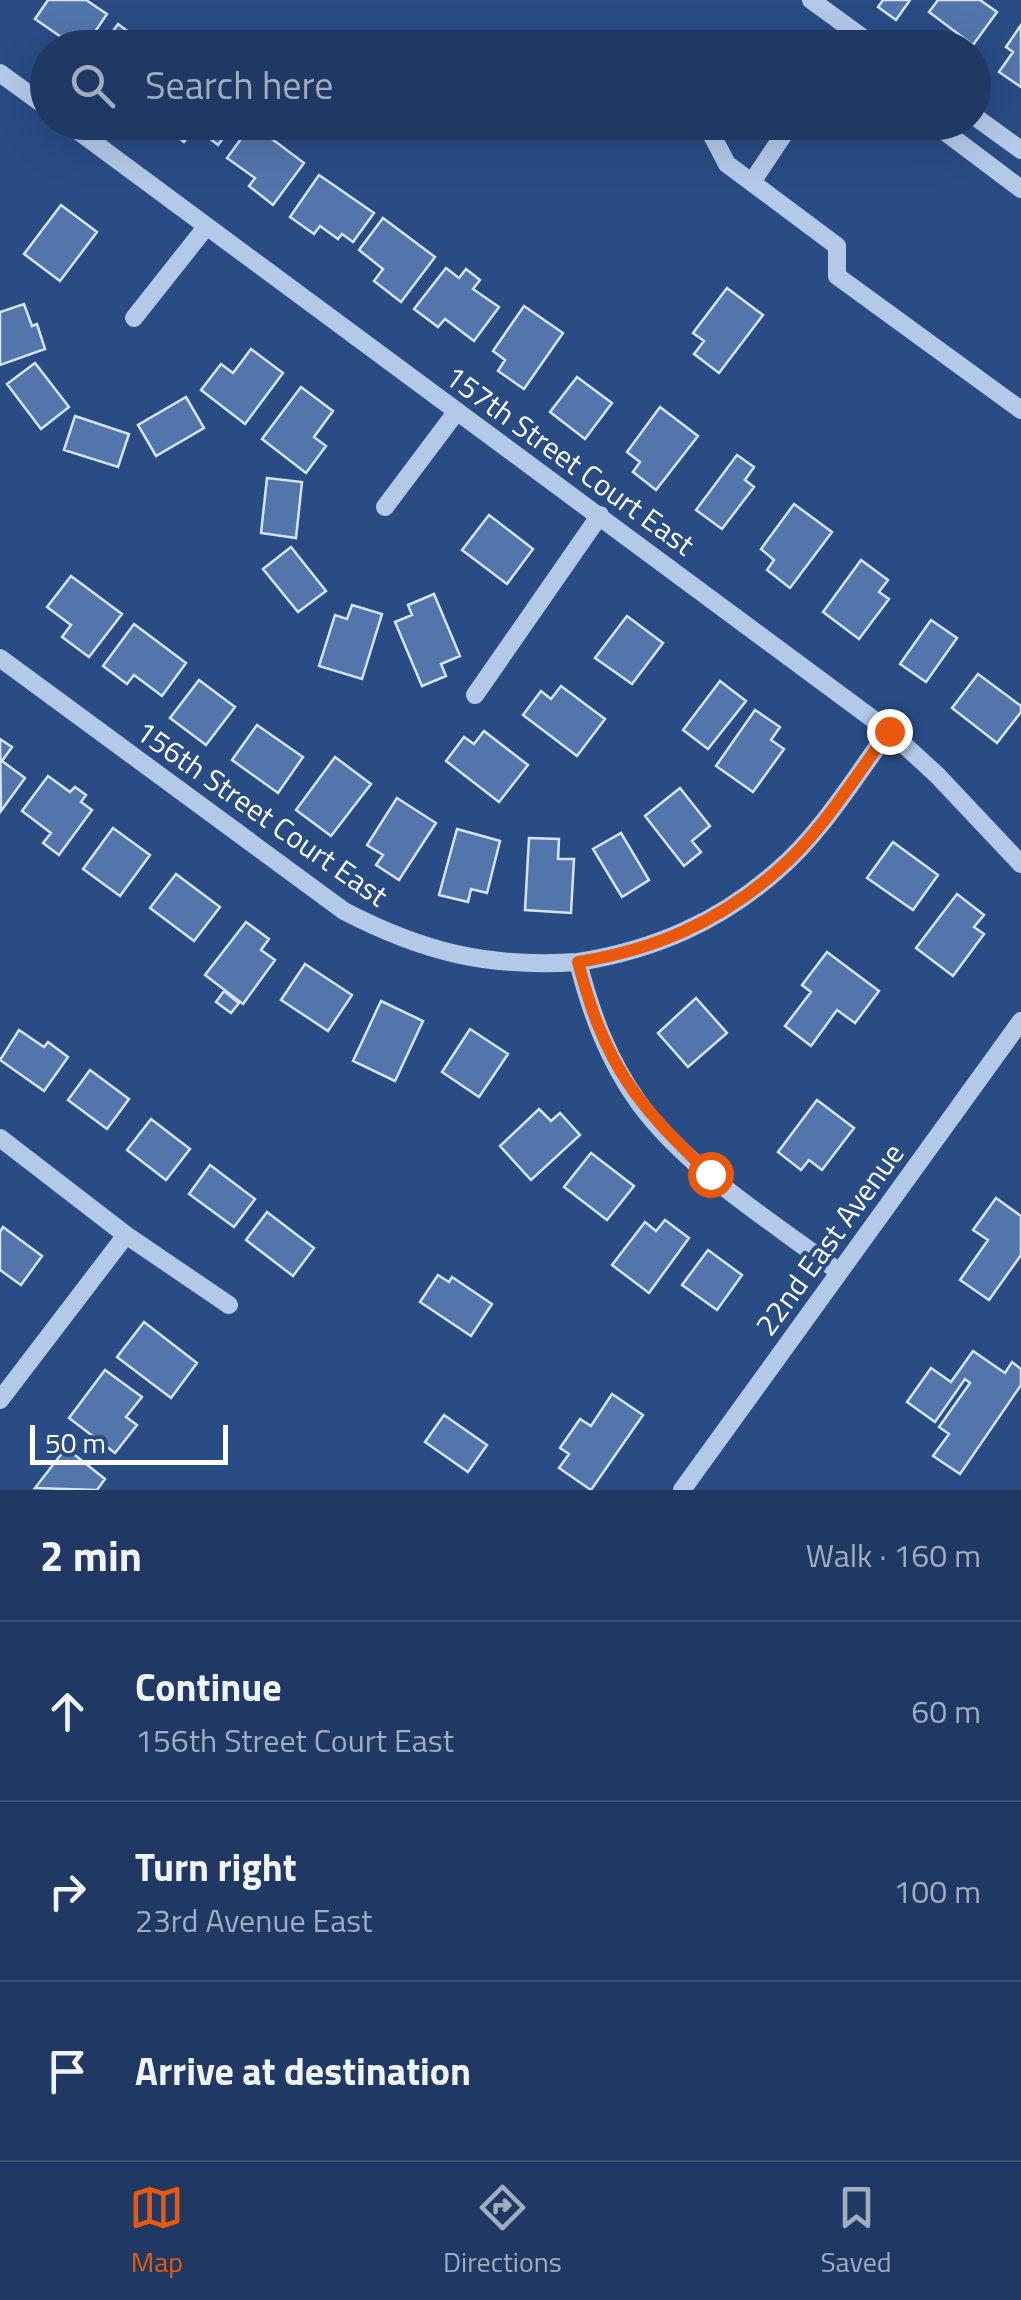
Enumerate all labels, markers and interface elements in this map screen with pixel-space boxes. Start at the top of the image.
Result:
search box [30,30,991,140]
text: Search here [145,56,333,114]
icon: search [65,58,120,113]
street label: 157th Street Court East [436,354,705,567]
street label: 156th Street Court East [126,708,398,918]
route end [867,709,913,755]
street label: 22nd East Avenue [743,1133,915,1345]
route start [688,1152,734,1198]
scale bar [30,1420,228,1464]
text: 50 m [45,1421,106,1464]
text: 2 min [40,1523,142,1587]
text: Walk · 160 m [806,1531,981,1579]
text: Continue [135,1658,282,1716]
icon: ahead [40,1684,95,1739]
text: 60 m [911,1687,981,1735]
text: 156th Street Court East [135,1716,454,1764]
text: Turn right [135,1838,297,1896]
icon: right [40,1864,95,1919]
text: 100 m [893,1867,981,1915]
text: 23rd Avenue East [135,1896,372,1944]
text: Arrive at destination [135,2042,471,2100]
icon: arrive [40,2044,95,2099]
tab: Map [129,2180,184,2283]
tab: Directions [443,2180,562,2283]
tab: Saved [820,2180,892,2283]

